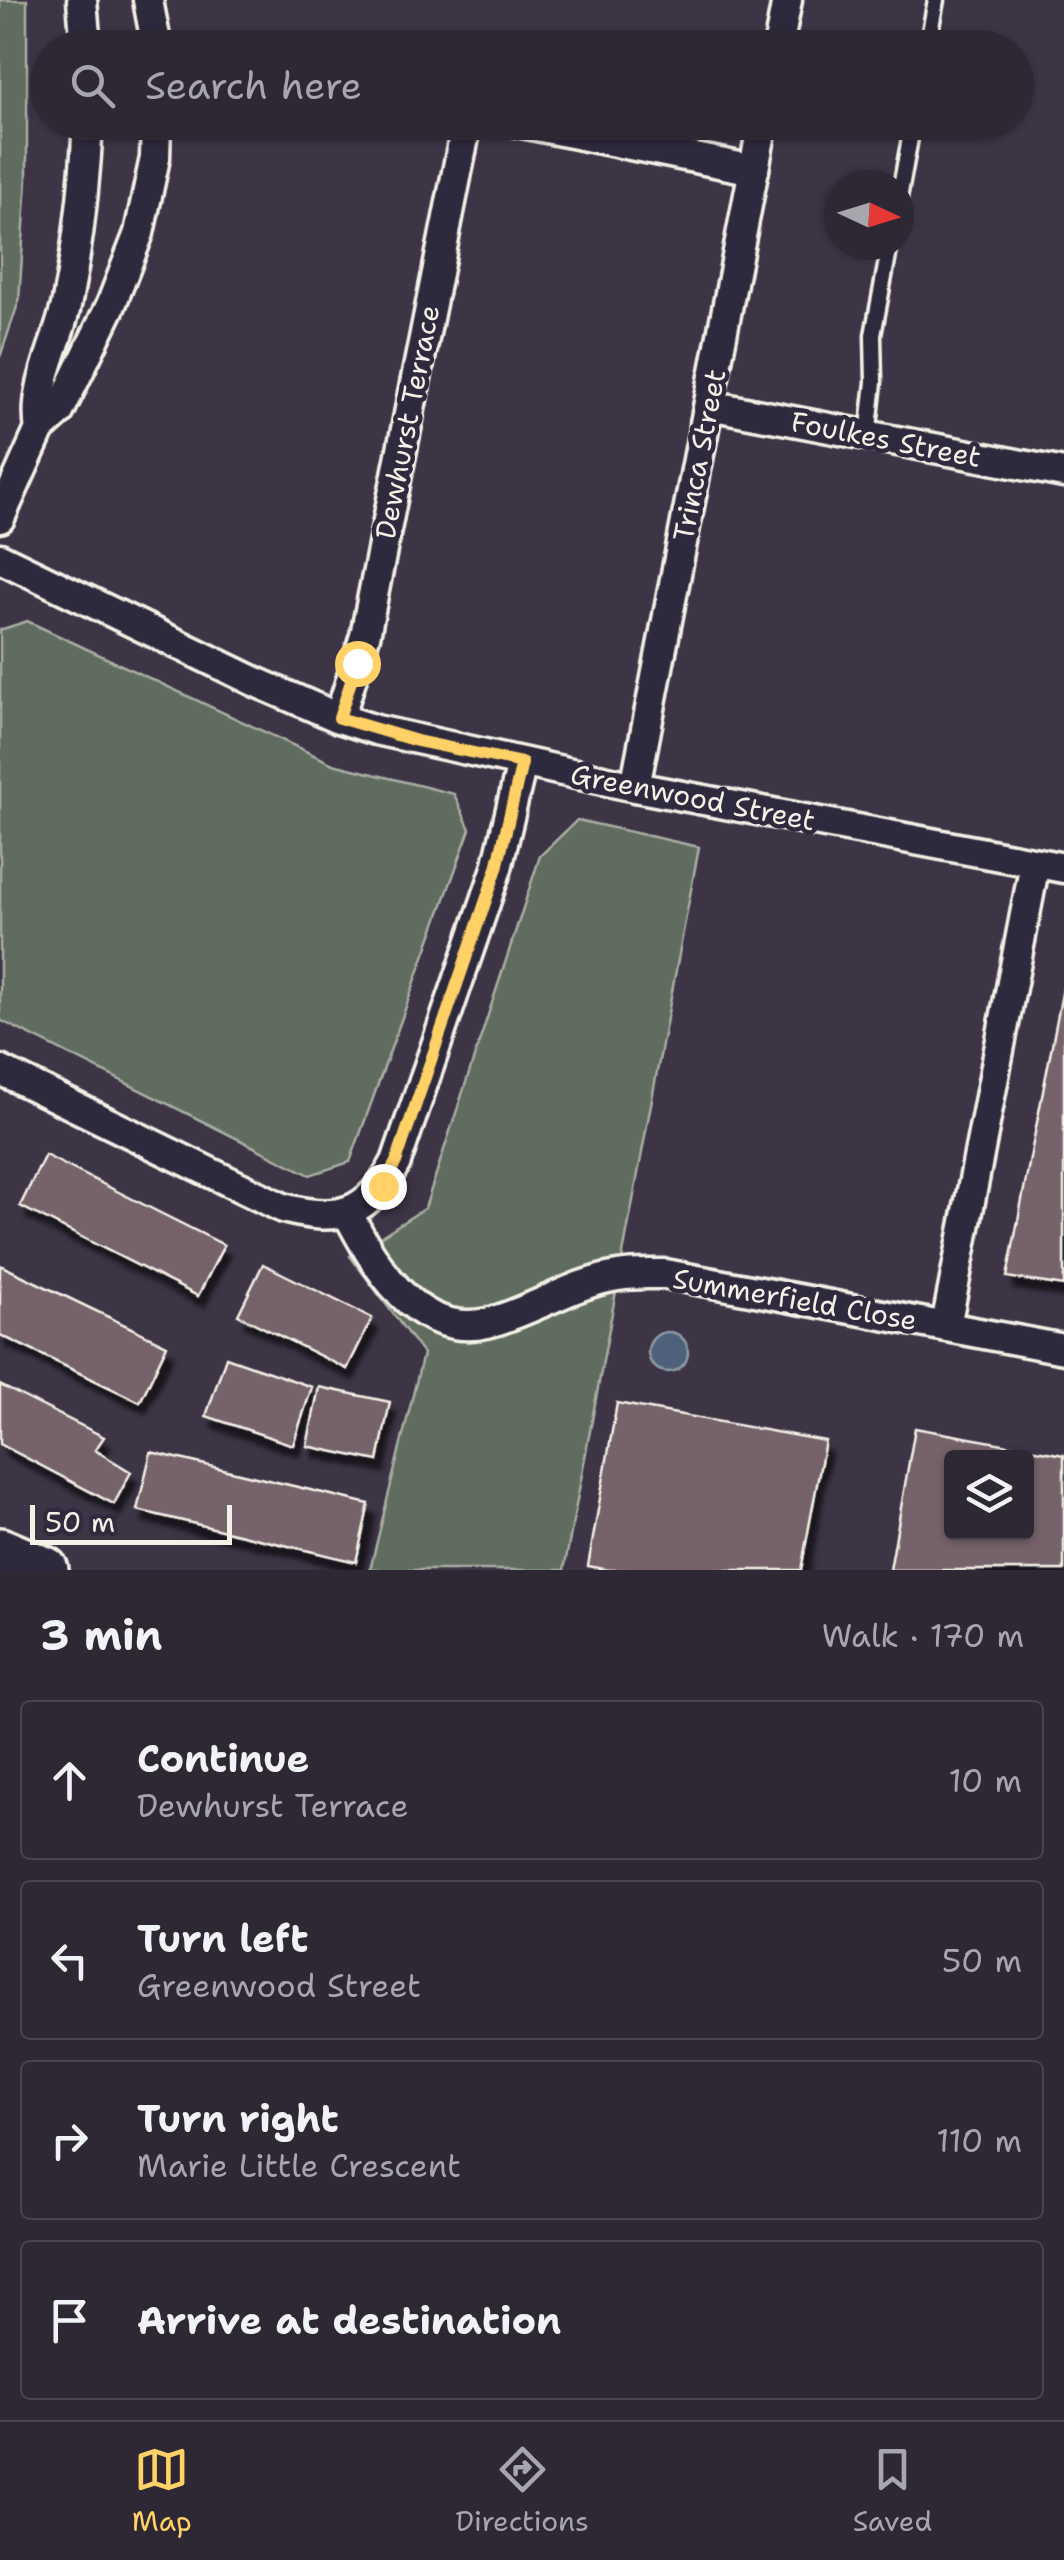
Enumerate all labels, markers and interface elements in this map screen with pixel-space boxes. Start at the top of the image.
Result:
search box [30,30,1034,140]
icon: search [65,58,120,113]
text: Search here [145,60,362,111]
north arrow [824,170,914,260]
street label: Dewhurst Terrace [366,302,448,542]
street label: Trinca Street [664,366,734,544]
street label: Foulkes Street [788,402,984,476]
route start [335,641,381,687]
street label: Greenwood Street [567,755,819,839]
route end [361,1164,407,1210]
street label: Summerfield Close [670,1259,920,1339]
map controls [944,1450,1034,1540]
button: layers [944,1450,1034,1540]
scale bar [30,1500,232,1544]
text: 50 m [45,1503,115,1541]
text: 3 min [40,1607,162,1663]
text: Walk · 170 m [822,1614,1024,1657]
text: Continue [137,1733,309,1784]
icon: ahead [42,1753,97,1808]
text: 10 m [949,1759,1022,1802]
text: Dewhurst Terrace [137,1784,409,1827]
text: Turn left [137,1913,309,1964]
icon: left [42,1933,97,1988]
text: 50 m [942,1939,1022,1982]
text: Greenwood Street [137,1964,421,2007]
text: Turn right [137,2093,339,2144]
icon: right [42,2113,97,2168]
text: 110 m [936,2119,1022,2162]
text: Marie Little Crescent [137,2144,461,2187]
icon: arrive [42,2293,97,2348]
text: Arrive at destination [137,2295,561,2346]
tab: Map [132,2442,192,2540]
tab: Directions [455,2442,589,2540]
tab: Saved [853,2442,932,2540]

